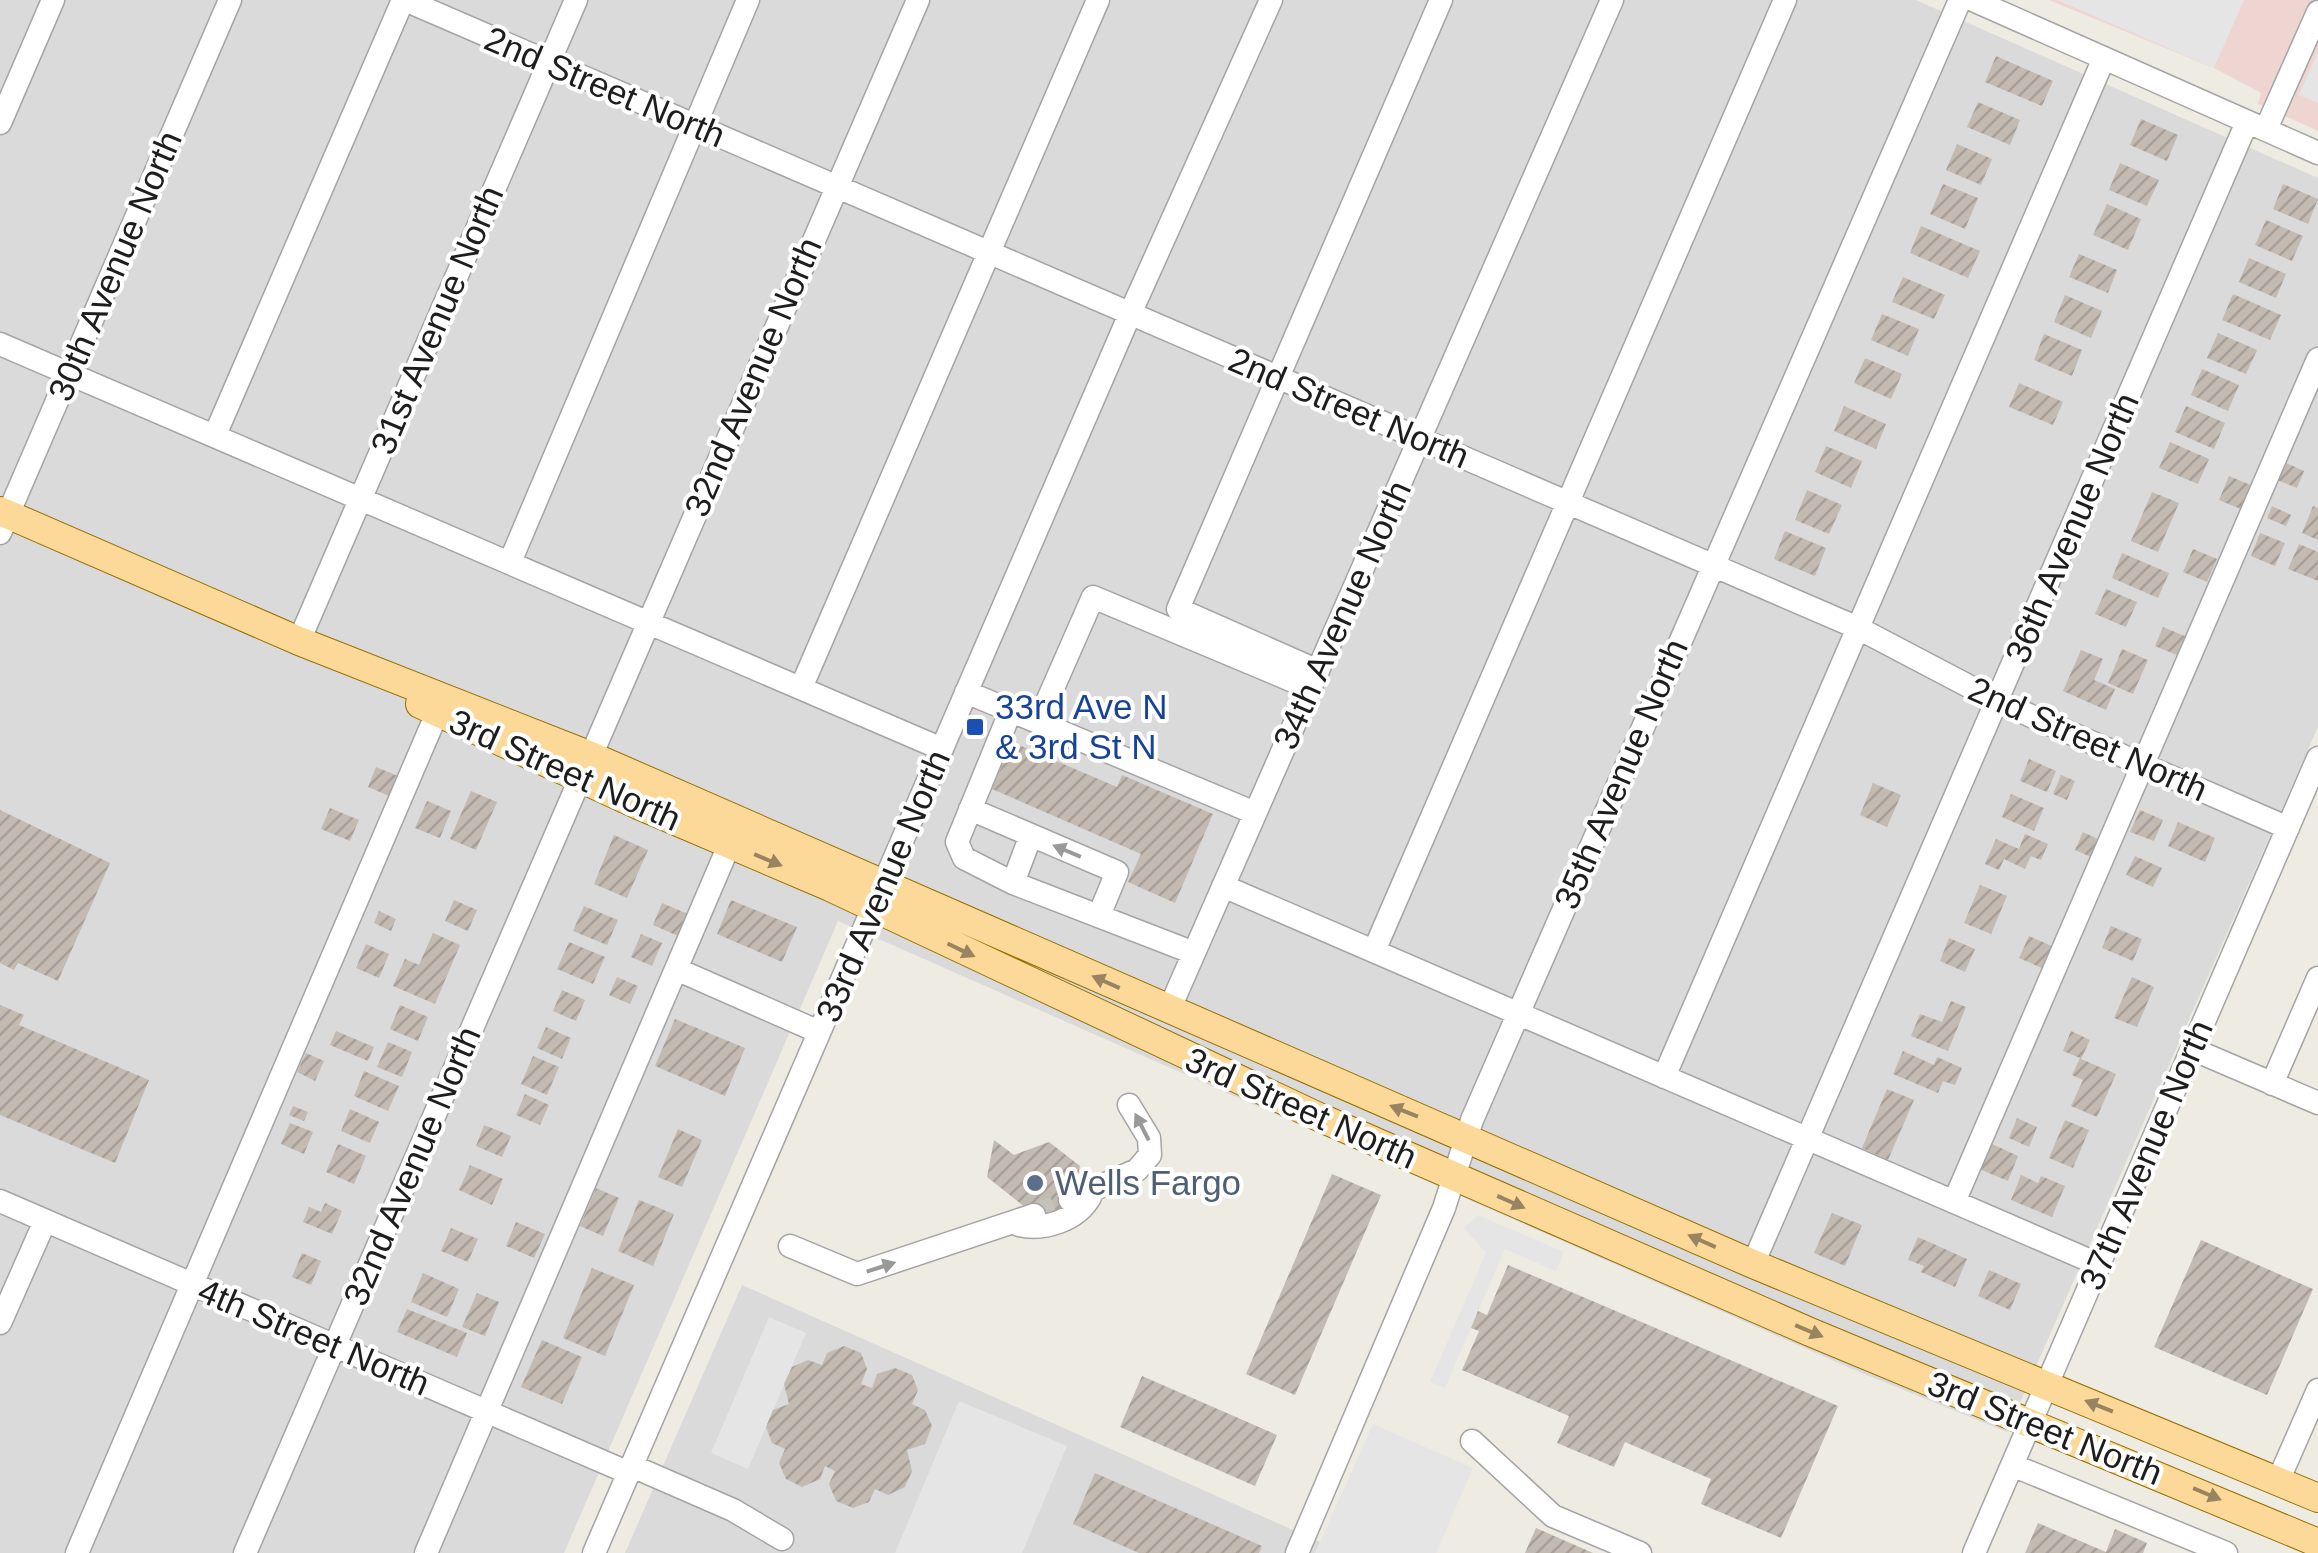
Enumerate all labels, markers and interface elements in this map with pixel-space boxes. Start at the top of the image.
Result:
street label: 2nd Street North [479,18,731,155]
street label: 30th Avenue North [40,125,189,407]
street label: 31st Avenue North [362,180,511,460]
street label: 32nd Avenue North [676,232,829,522]
street label: 2nd Street North [1223,339,1475,476]
street label: 36th Avenue North [1997,387,2146,669]
street label: 34th Avenue North [1265,475,1418,755]
street label: 35th Avenue North [1546,633,1695,915]
street label: 2nd Street North [1963,669,2213,809]
place label: 33rd Ave N & 3rd St N [995,687,1168,766]
street label: 3rd Street North [444,701,687,838]
marker: 33rd Ave N & 3rd St N [964,716,986,738]
street label: 33rd Avenue North [808,744,957,1027]
one-way arrow [1052,843,1082,859]
one-way arrow [753,852,783,868]
one-way arrow [947,941,976,958]
one-way arrow [1091,974,1121,990]
street label: 37th Avenue North [2071,1014,2220,1296]
street label: 32nd Avenue North [335,1021,488,1311]
street label: 3rd Street North [1180,1039,1423,1176]
one-way arrow [1389,1102,1419,1118]
one-way arrow [1134,1113,1151,1142]
place label: Wells Fargo [1055,1163,1241,1202]
marker: Wells Fargo [1024,1172,1046,1194]
one-way arrow [1496,1194,1526,1210]
one-way arrow [1687,1233,1717,1249]
one-way arrow [866,1259,896,1274]
street label: 4th Street North [193,1270,436,1403]
one-way arrow [1794,1324,1824,1340]
street label: 3rd Street North [1922,1363,2168,1492]
one-way arrow [2084,1398,2114,1414]
one-way arrow [2192,1487,2222,1503]

